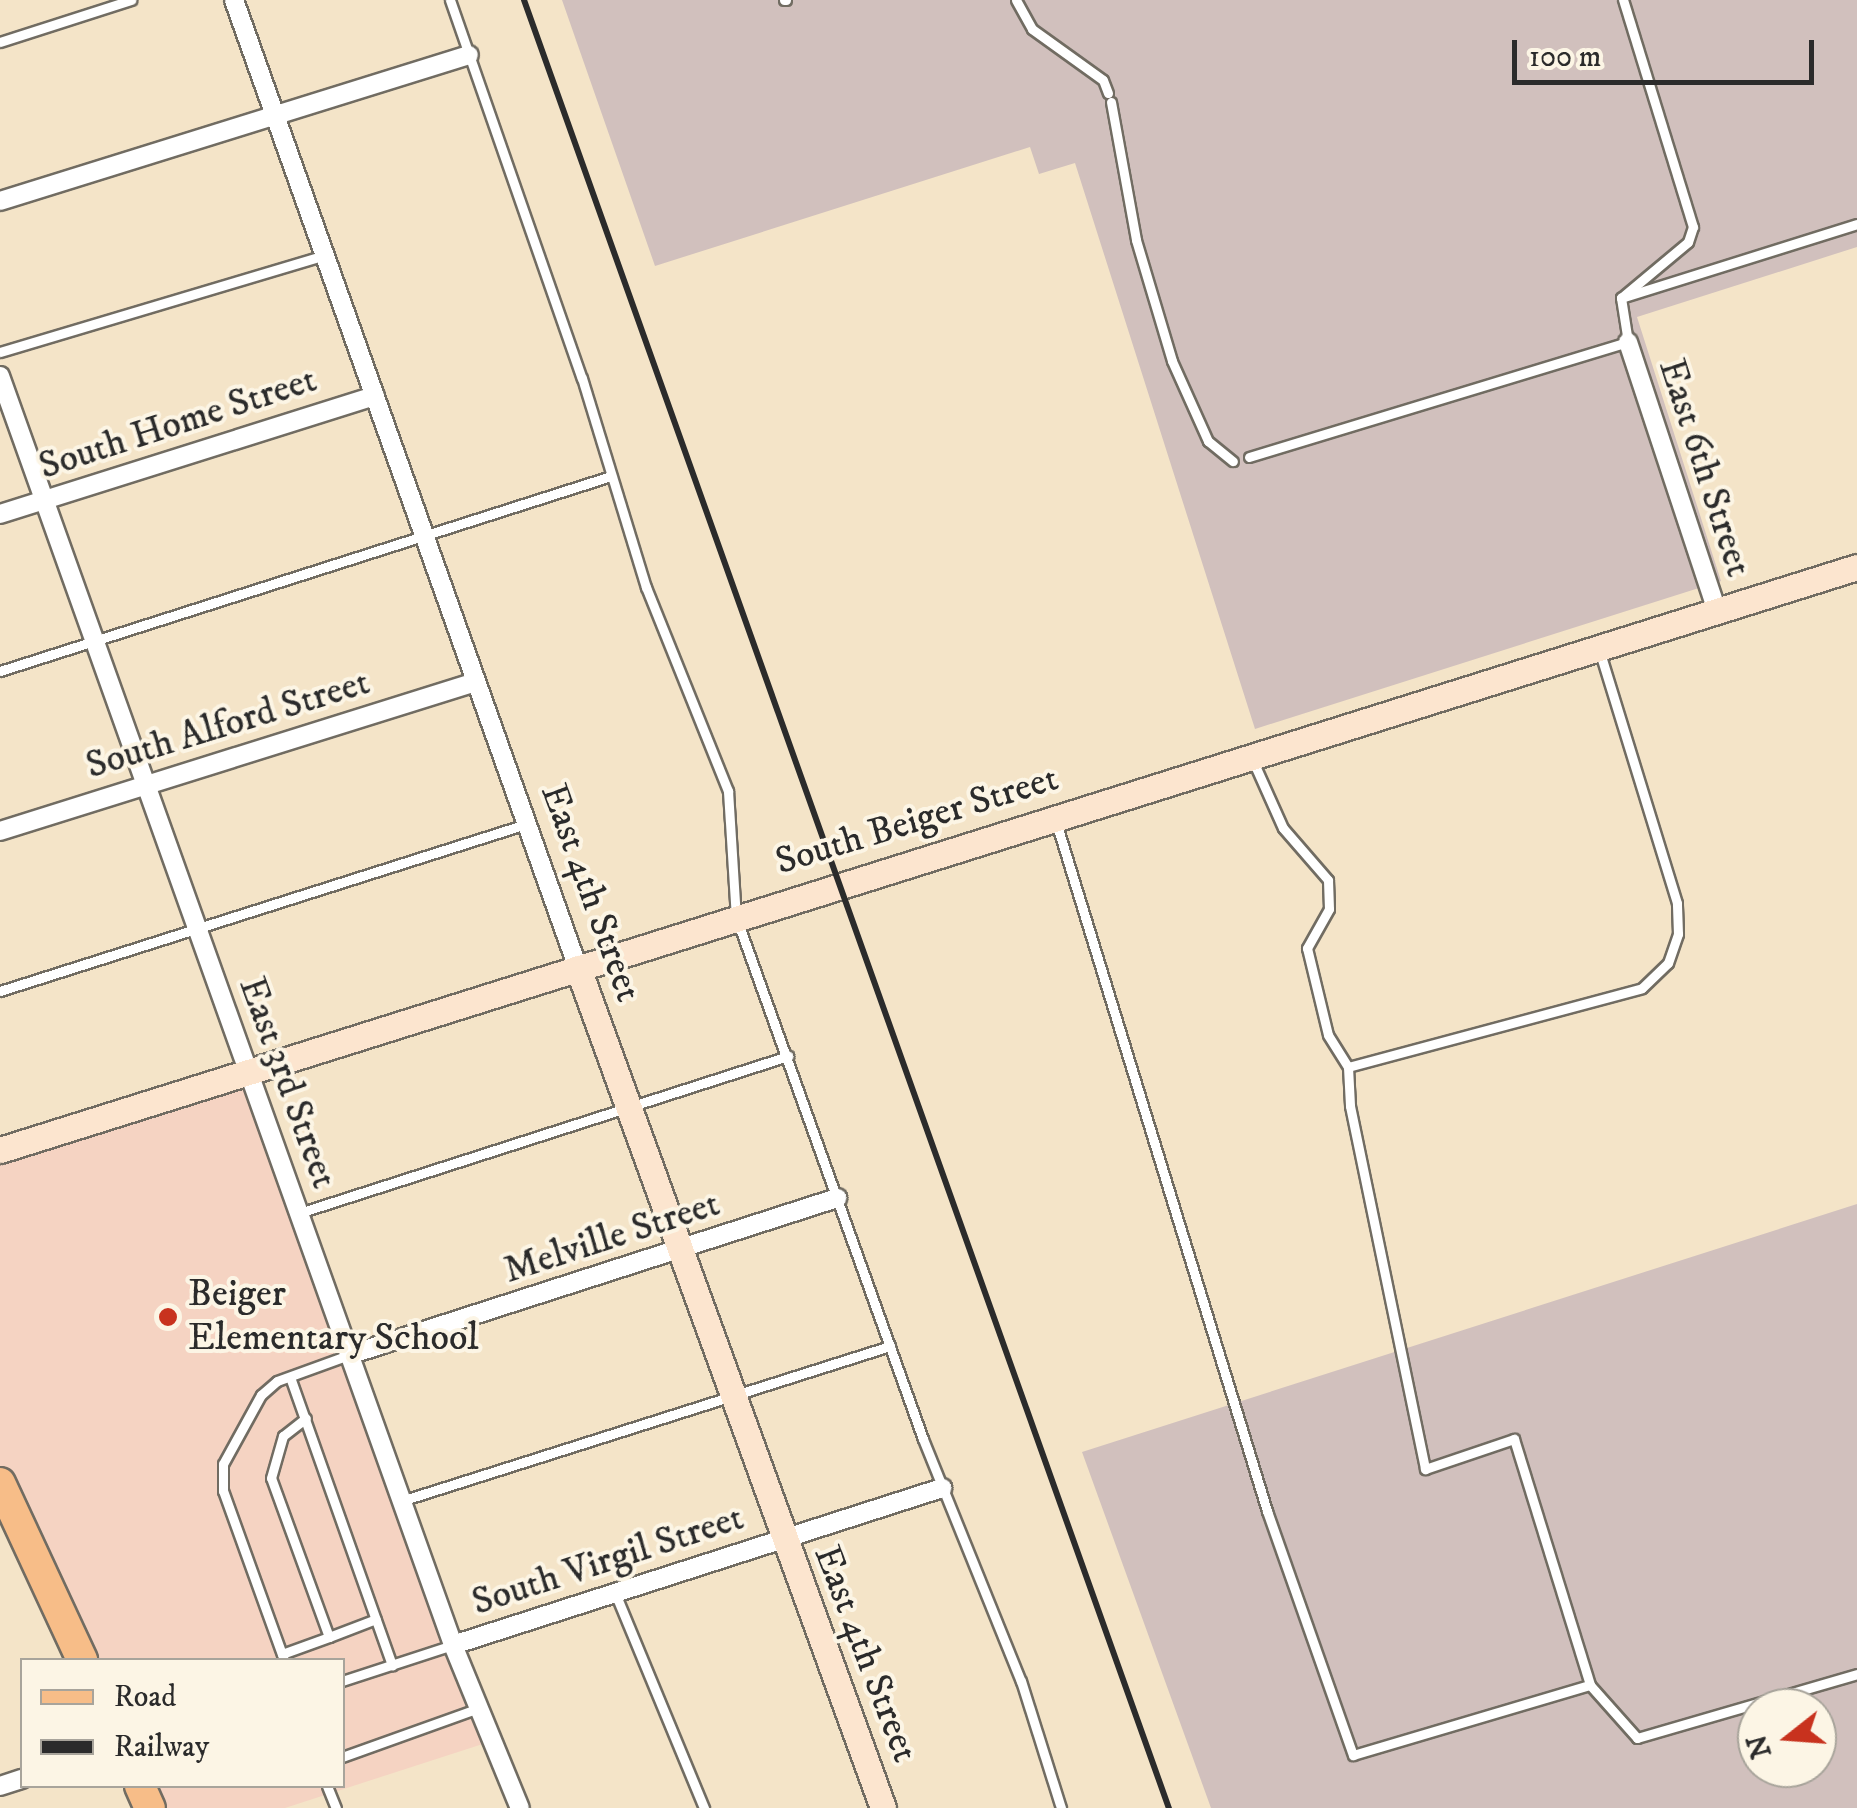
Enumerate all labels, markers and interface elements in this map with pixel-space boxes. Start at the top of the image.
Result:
scale bar [1517,20,1820,82]
text: 100 m [1529,39,1601,76]
street label: East 6th Street [1647,354,1761,582]
street label: South Home Street [34,358,322,490]
street label: South Alford Street [81,660,375,790]
street label: South Beiger Street [770,756,1064,886]
street label: East 4th Street [530,778,650,1008]
street label: East 3rd Street [228,971,346,1195]
street label: Melville Street [498,1182,726,1294]
place label: Beiger Elementary School [188,1272,479,1362]
marker: Beiger Elementary School [157,1306,179,1328]
street label: South Virgil Street [467,1496,749,1626]
street label: East 4th Street [803,1539,927,1769]
legend [20,1658,345,1788]
text: Road [114,1679,176,1716]
north arrow [1737,1688,1837,1788]
text: Railway [114,1729,209,1766]
text: N [1740,1730,1780,1762]

